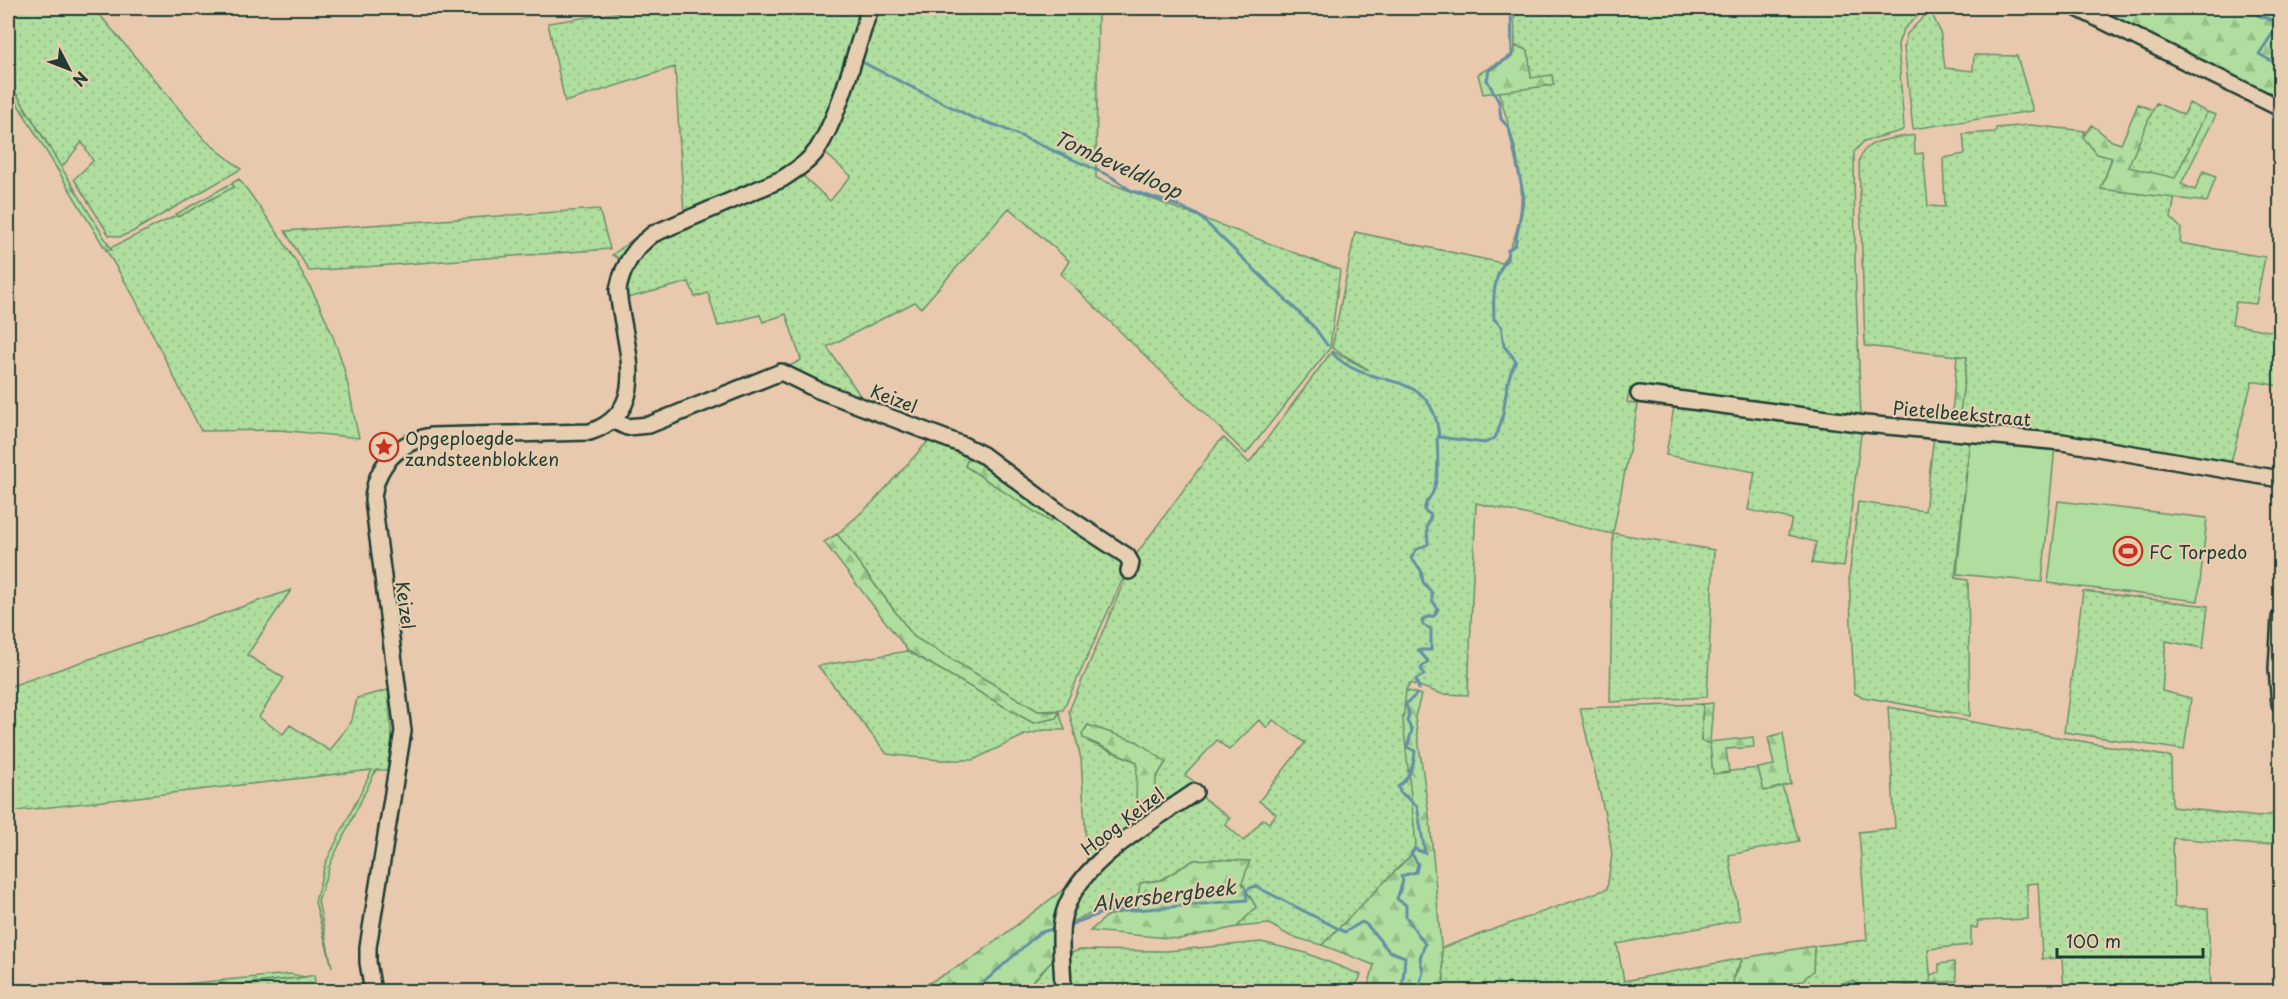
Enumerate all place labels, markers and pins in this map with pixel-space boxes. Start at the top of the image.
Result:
place label: Opgeploegde zandsteenblokken [405,424,559,472]
place icon: Opgeploegde zandsteenblokken [368,431,400,463]
sports icon: FC Torpedo [2112,535,2144,567]
place label: FC Torpedo [2149,538,2247,565]

